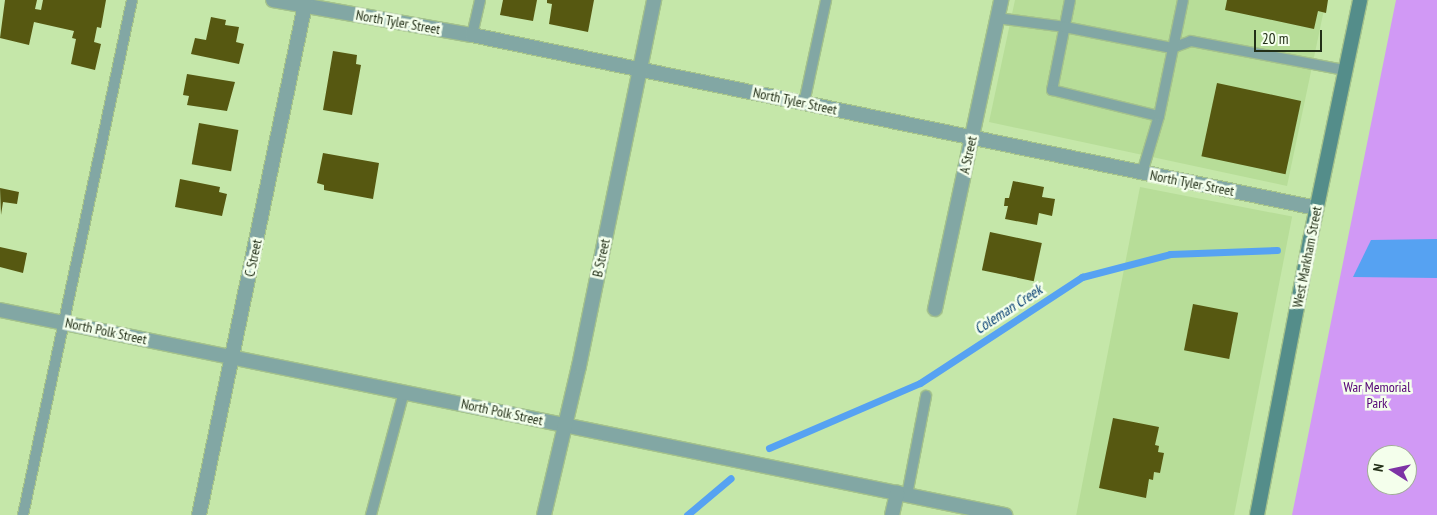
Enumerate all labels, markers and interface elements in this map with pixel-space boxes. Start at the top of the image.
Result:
street label: North Tyler Street [354,6,442,38]
scale bar [1257,20,1324,52]
text: 20 m [1262,29,1288,48]
street label: North Tyler Street [751,84,839,118]
street label: A Street [956,134,980,176]
street label: North Tyler Street [1148,167,1236,199]
street label: West Markham Street [1289,205,1325,309]
street label: C Street [241,237,265,279]
street label: B Street [589,237,613,279]
water label: Coleman Creek [971,280,1045,338]
street label: North Polk Street [64,314,148,348]
park label: War Memorial Park [1344,379,1410,412]
street label: North Polk Street [460,395,544,429]
north arrow [1367,445,1417,495]
text: N [1369,462,1388,473]

